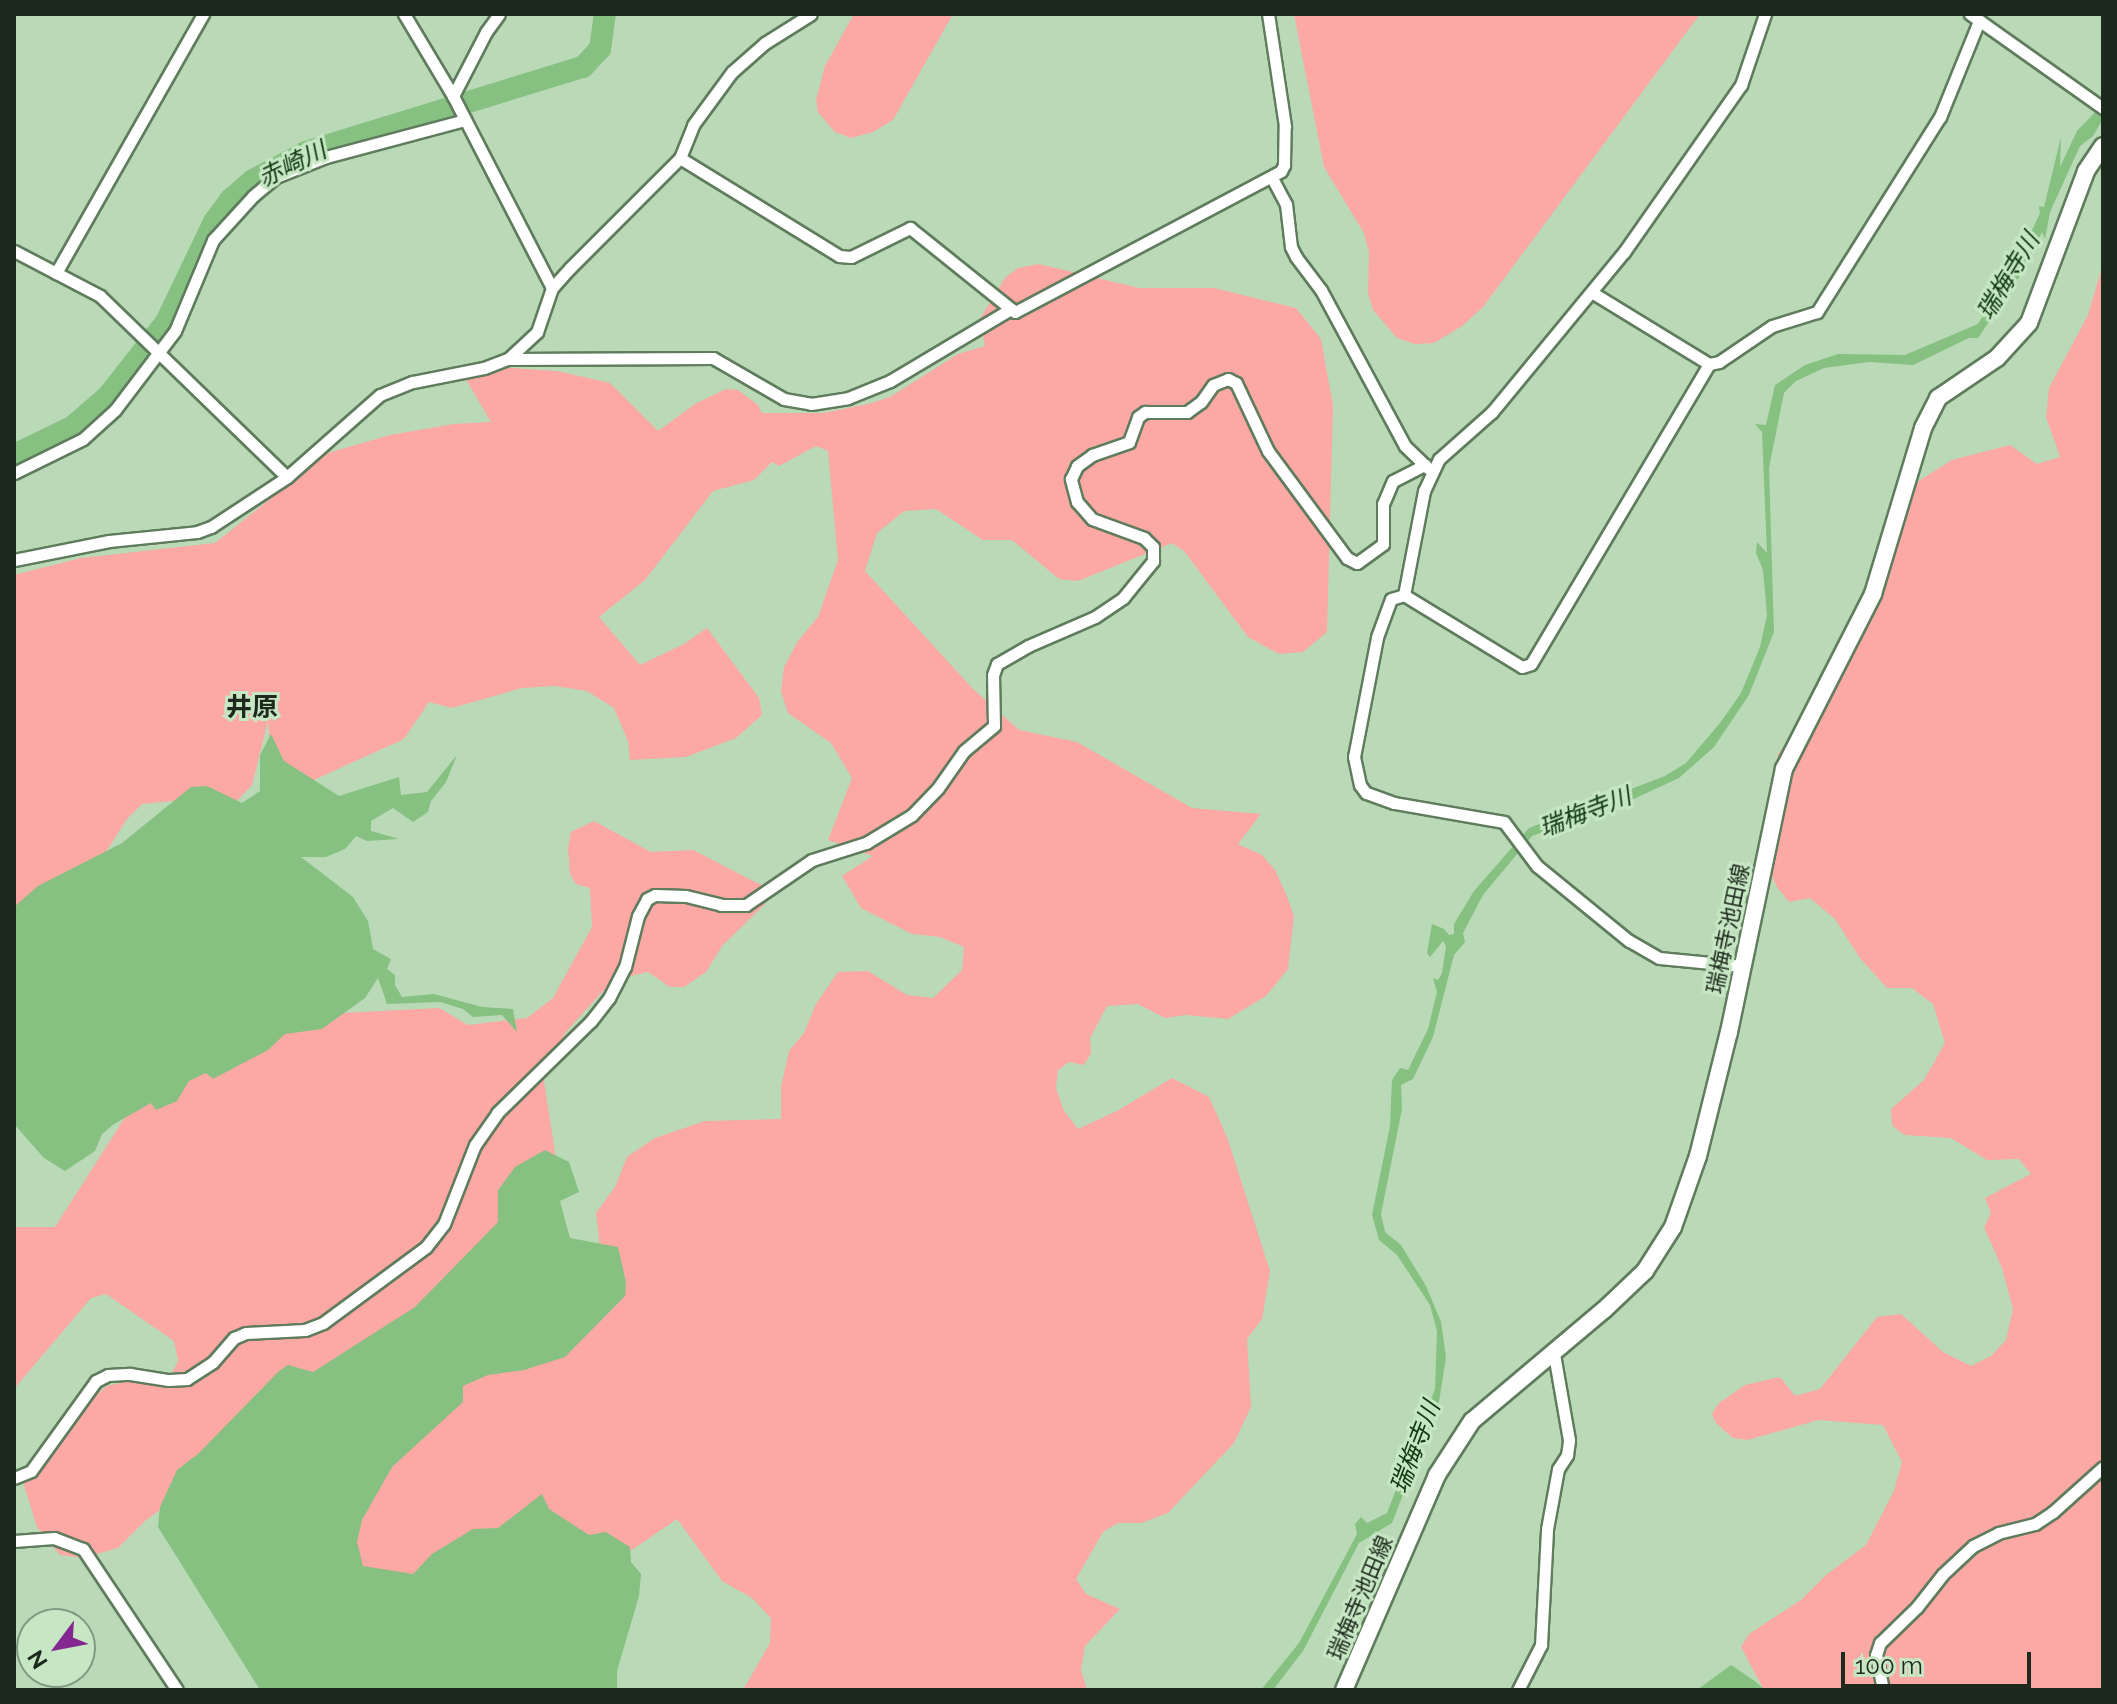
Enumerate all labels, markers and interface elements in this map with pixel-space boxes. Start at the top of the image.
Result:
water label: 赤崎川 [253,135,331,193]
water label: 瑞梅寺川 [1971,227,2045,325]
district label: 井原 [226,692,278,724]
water label: 瑞梅寺川 [1535,781,1635,843]
street label: 瑞梅寺池田線 [1701,862,1755,996]
water label: 瑞梅寺川 [1384,1397,1446,1497]
street label: 瑞梅寺池田線 [1322,1532,1398,1664]
north arrow [16,1608,96,1688]
scale bar [1845,1636,2035,1686]
text: N [22,1646,53,1674]
text: 100 m [1855,1651,1923,1680]

